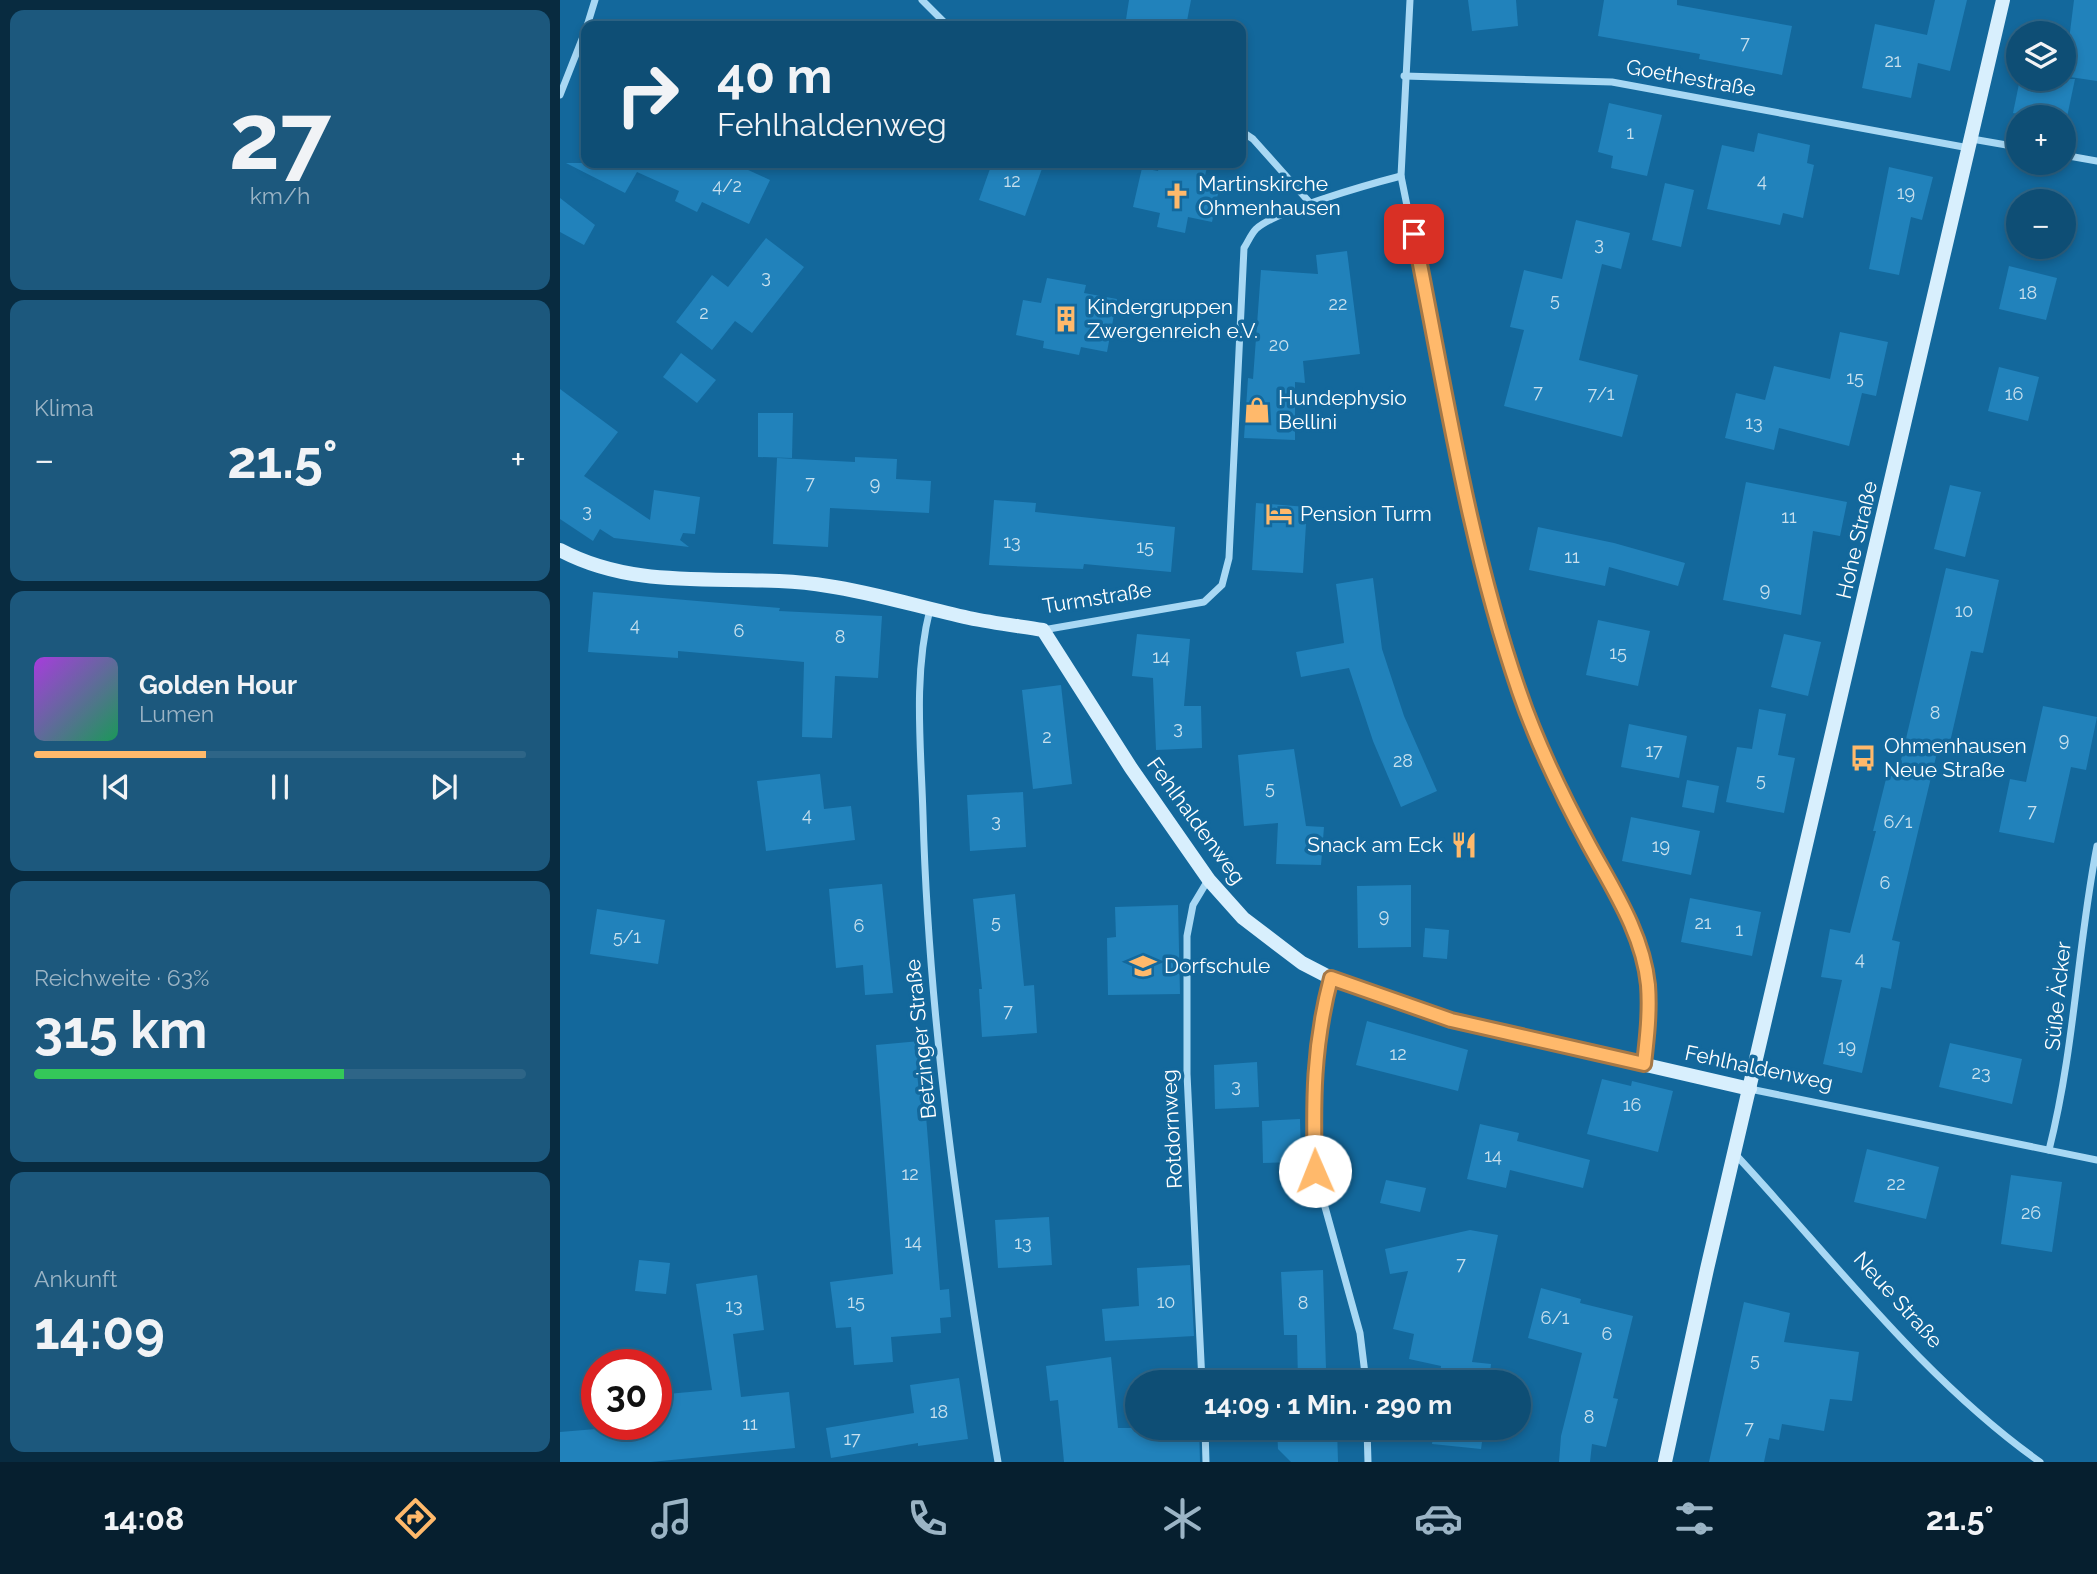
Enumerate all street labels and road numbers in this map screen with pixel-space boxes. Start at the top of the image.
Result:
street label: Goethestraße [1624,54,1758,101]
street label: Hohe Straße [1831,479,1882,601]
street label: Turmstraße [1041,577,1153,618]
street label: Fehlhaldenweg [1142,752,1251,889]
street label: Süße Äcker [2039,940,2076,1052]
street label: Betzinger Straße [900,958,941,1120]
street label: Fehlhaldenweg [1683,1040,1835,1095]
street label: Rotdornweg [1156,1069,1187,1189]
street label: Neue Straße [1849,1246,1948,1353]

